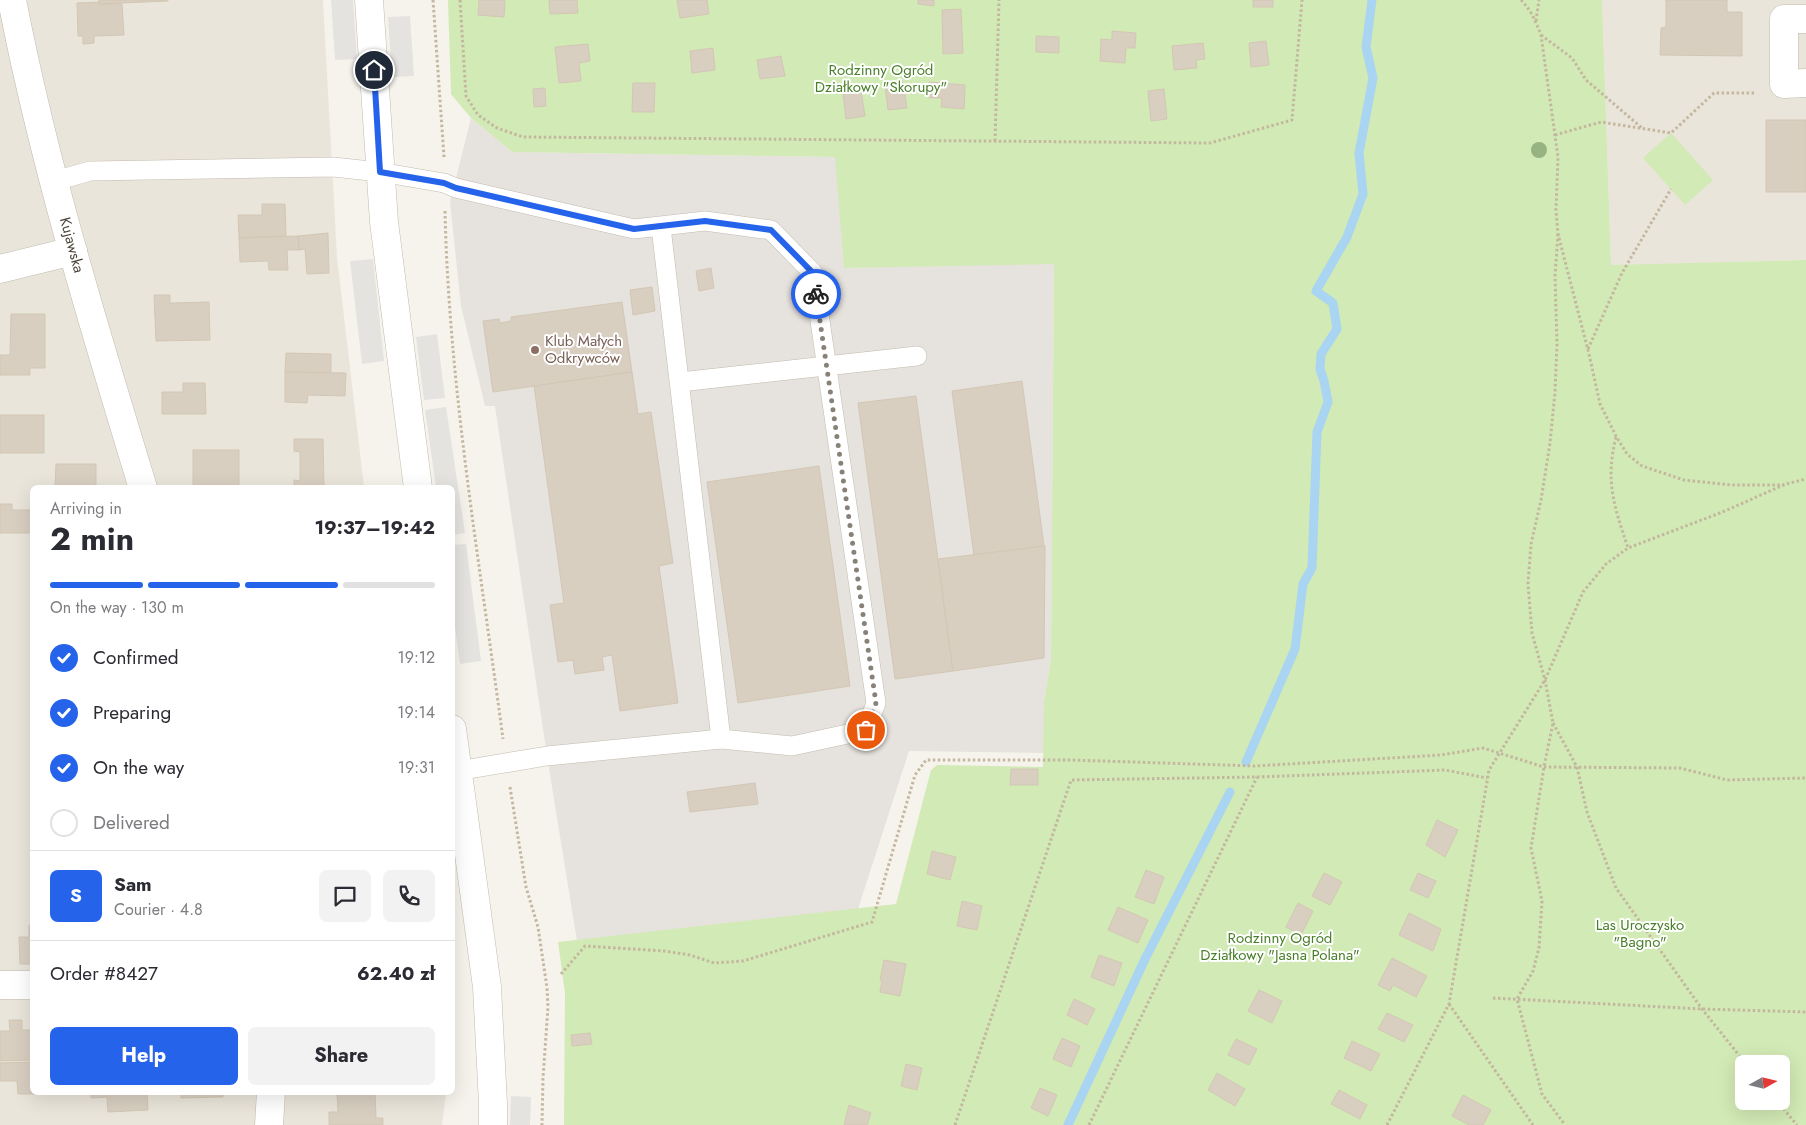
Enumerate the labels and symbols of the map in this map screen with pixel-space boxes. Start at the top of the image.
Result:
pin [353,49,395,91]
park label: Rodzinny Ogród Działkowy "Skorupy" [815,59,947,98]
street label: Kujawska [54,215,90,275]
courier [791,269,841,319]
place label: Klub Małych Odkrywców [545,330,622,369]
marker: Klub Małych Odkrywców [529,344,541,356]
pin [845,709,887,751]
park label: Las Uroczysko "Bagno" [1596,914,1684,953]
park label: Rodzinny Ogród Działkowy "Jasna Polana" [1200,927,1360,966]
north arrow [1735,1055,1790,1110]

